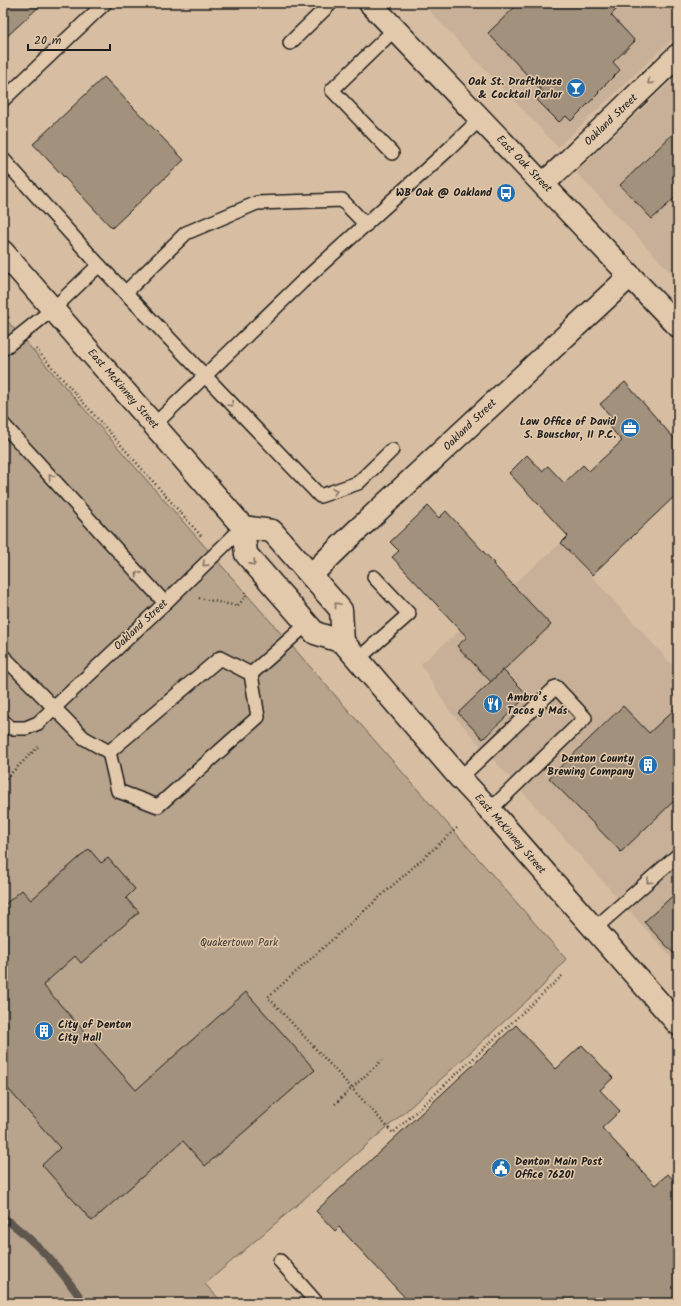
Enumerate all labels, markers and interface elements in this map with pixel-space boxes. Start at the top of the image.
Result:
scale bar [28,26,110,52]
text: 20 m [34,31,62,50]
place label: Oak St. Drafthouse & Cocktail Parlor [468,73,563,104]
bar icon: Oak St. Drafthouse & Cocktail Parlor [565,77,587,99]
one-way arrow [647,77,655,85]
street label: Oakland Street [580,89,642,150]
street label: East Oak Street [492,131,557,198]
bus stop icon: WB Oak @ Oakland [495,182,517,204]
place label: WB Oak @ Oakland [396,184,493,202]
street label: East McKinney Street [83,345,164,434]
street label: Oakland Street [439,394,501,455]
one-way arrow [226,399,234,407]
place label: Law Office of David S. Bouschor, II P.C. [520,413,617,444]
office icon: Law Office of David S. Bouschor, II P.C. [619,417,641,439]
one-way arrow [49,474,56,482]
one-way arrow [332,487,339,495]
one-way arrow [249,558,256,566]
one-way arrow [202,559,210,567]
one-way arrow [136,571,143,579]
street label: Oakland Street [110,595,173,655]
one-way arrow [334,602,341,610]
place label: Ambro’s Tacos y Más [507,689,568,720]
restaurant icon: Ambro’s Tacos y Más [482,693,504,715]
place label: Denton County Brewing Company [547,750,634,781]
building icon: Denton County Brewing Company [637,754,659,776]
street label: East McKinney Street [470,790,551,879]
one-way arrow [646,876,654,883]
park label: Quakertown Park [200,934,279,952]
place label: City of Denton City Hall [58,1016,131,1047]
building icon: City of Denton City Hall [33,1020,55,1042]
place label: Denton Main Post Office 76201 [515,1153,603,1184]
public building icon: Denton Main Post Office 76201 [490,1157,512,1179]

